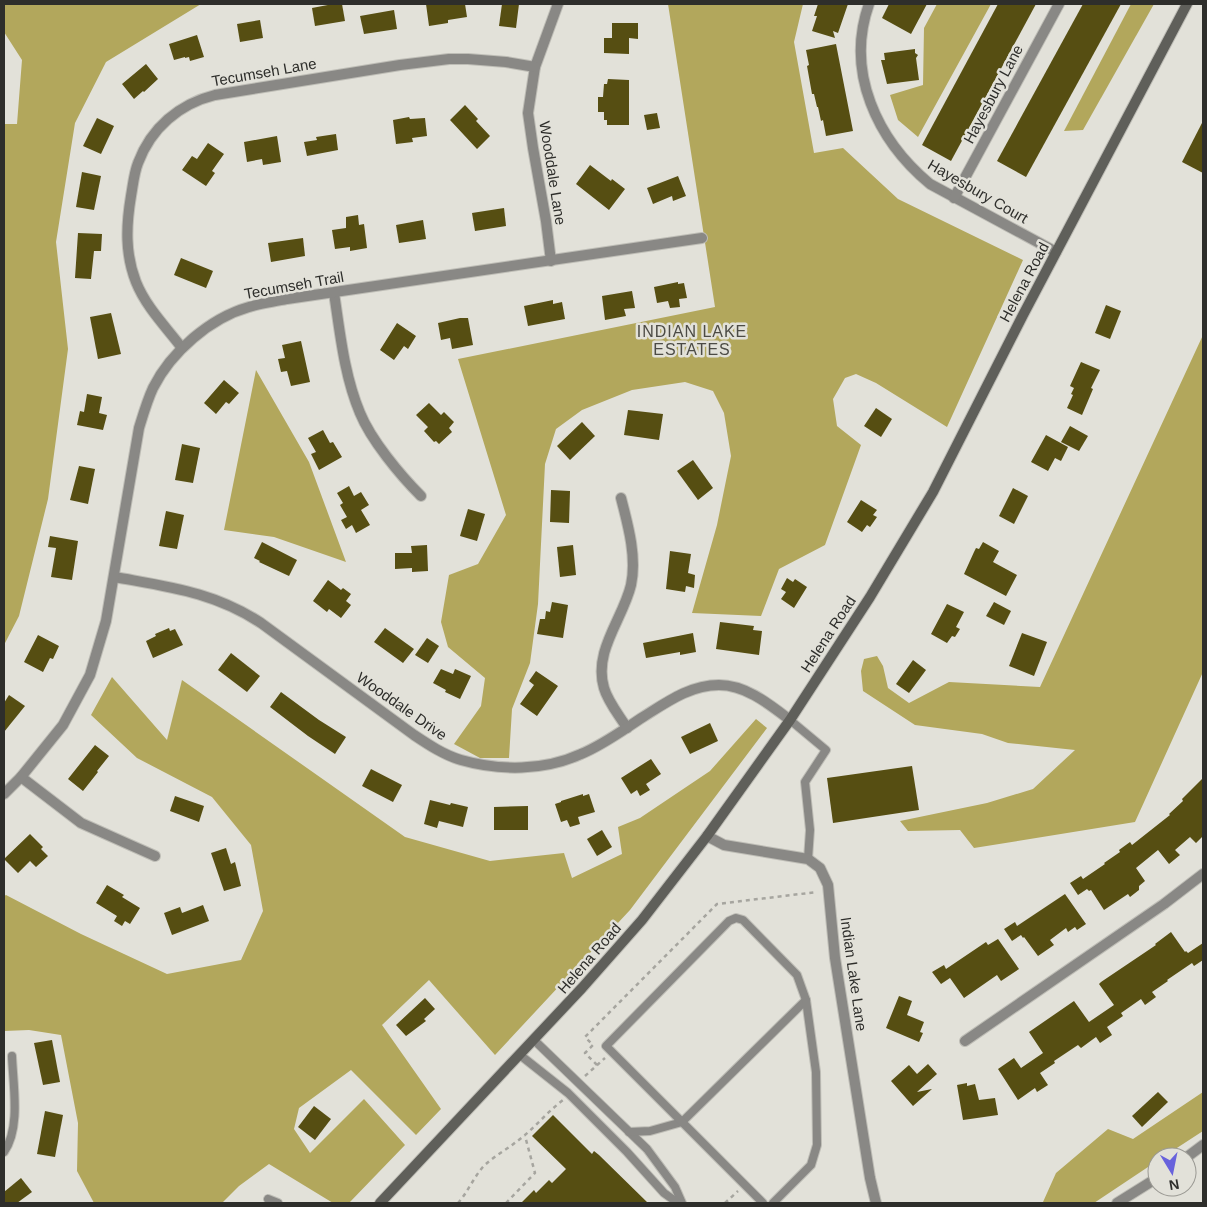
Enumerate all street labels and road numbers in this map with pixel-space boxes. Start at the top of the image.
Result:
street label: Hayesbury Lane [960,42,1026,146]
street label: Tecumseh Lane [210,54,318,90]
street label: Wooddale Lane [536,120,570,226]
street label: Hayesbury Court [925,156,1032,227]
street label: Helena Road [996,239,1052,325]
street label: Tecumseh Trail [243,268,345,302]
street label: Helena Road [797,593,859,675]
street label: Wooddale Drive [354,669,450,743]
street label: Indian Lake Lane [838,916,870,1032]
street label: Helena Road [554,919,624,997]

